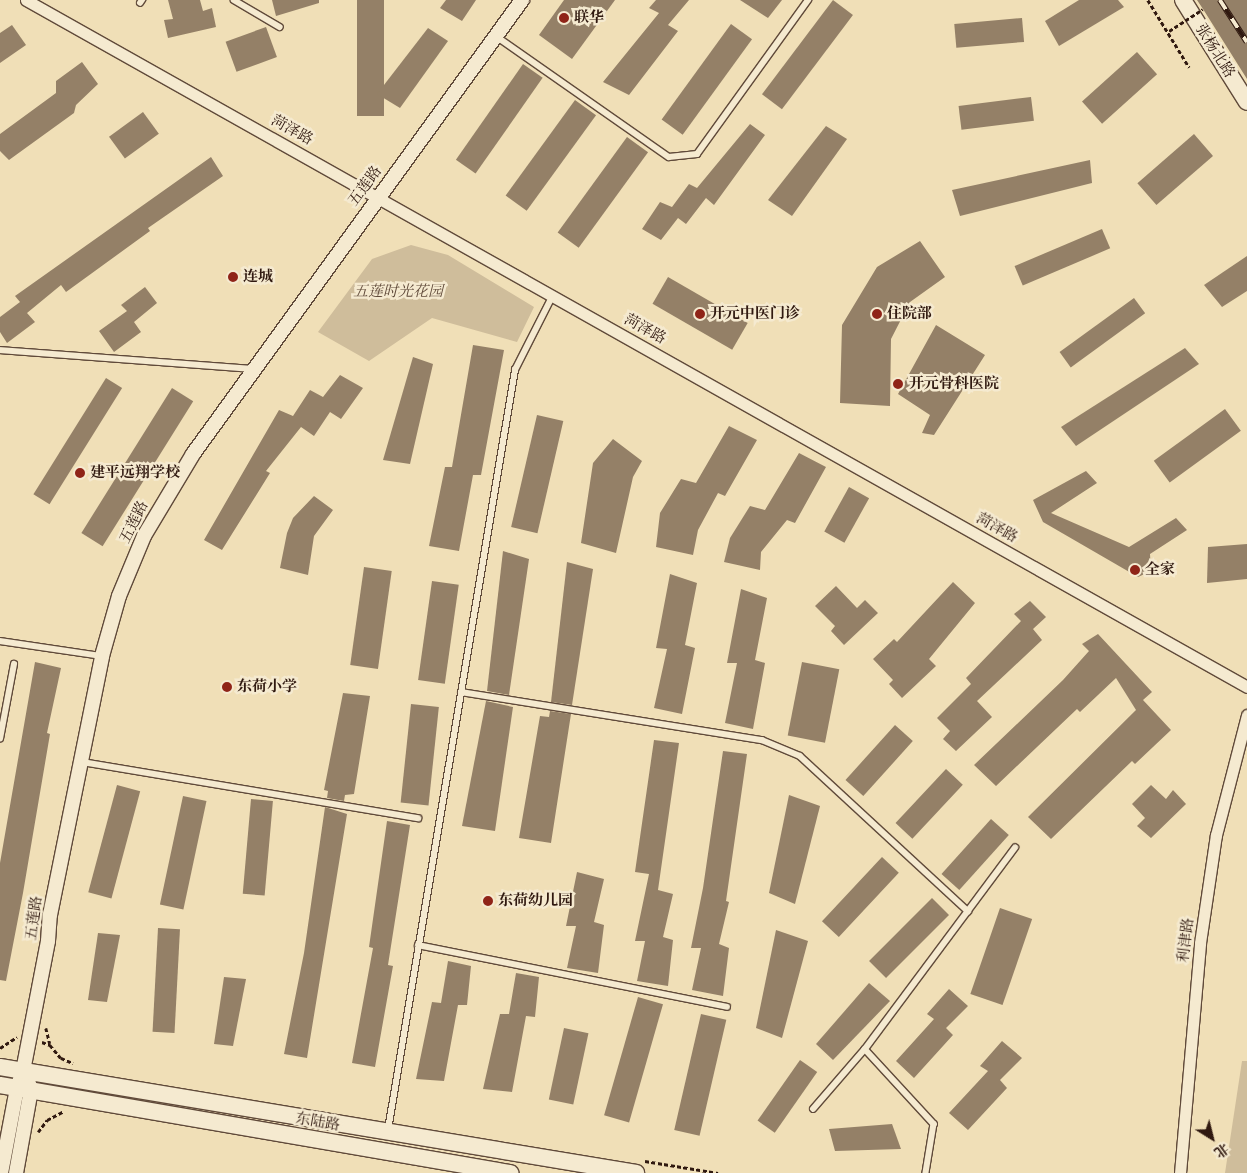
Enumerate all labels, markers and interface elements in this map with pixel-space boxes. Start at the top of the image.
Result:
place label: 联华 [574,9,604,27]
marker: 联华 [558,12,570,24]
street label: 张杨北路 [1191,21,1239,81]
street label: 菏泽路 [268,111,316,149]
street label: 五莲路 [344,163,386,209]
place label: 连城 [243,268,273,286]
marker: 连城 [227,271,239,283]
park label: 五莲时光花园 [353,283,443,301]
place label: 开元中医门诊 [710,305,800,323]
place label: 住院部 [887,305,932,323]
marker: 开元中医门诊 [694,308,706,320]
marker: 住院部 [871,308,883,320]
street label: 菏泽路 [621,310,669,348]
place label: 开元骨科医院 [909,375,999,393]
marker: 开元骨科医院 [891,377,905,391]
place label: 建平远翔学校 [90,464,180,482]
marker: 建平远翔学校 [74,467,86,479]
street label: 五莲路 [116,498,152,546]
street label: 菏泽路 [973,509,1021,547]
place label: 全家 [1145,561,1175,579]
marker: 全家 [1129,564,1141,576]
place label: 东荷小学 [237,678,297,696]
marker: 东荷小学 [221,681,233,693]
place label: 东荷幼儿园 [498,892,573,910]
street label: 五莲路 [22,894,46,942]
marker: 东荷幼儿园 [482,895,494,907]
street label: 利津路 [1174,917,1198,963]
street label: 东陆路 [294,1109,342,1135]
north arrow [1187,1113,1237,1163]
text: 北 [1210,1139,1232,1162]

